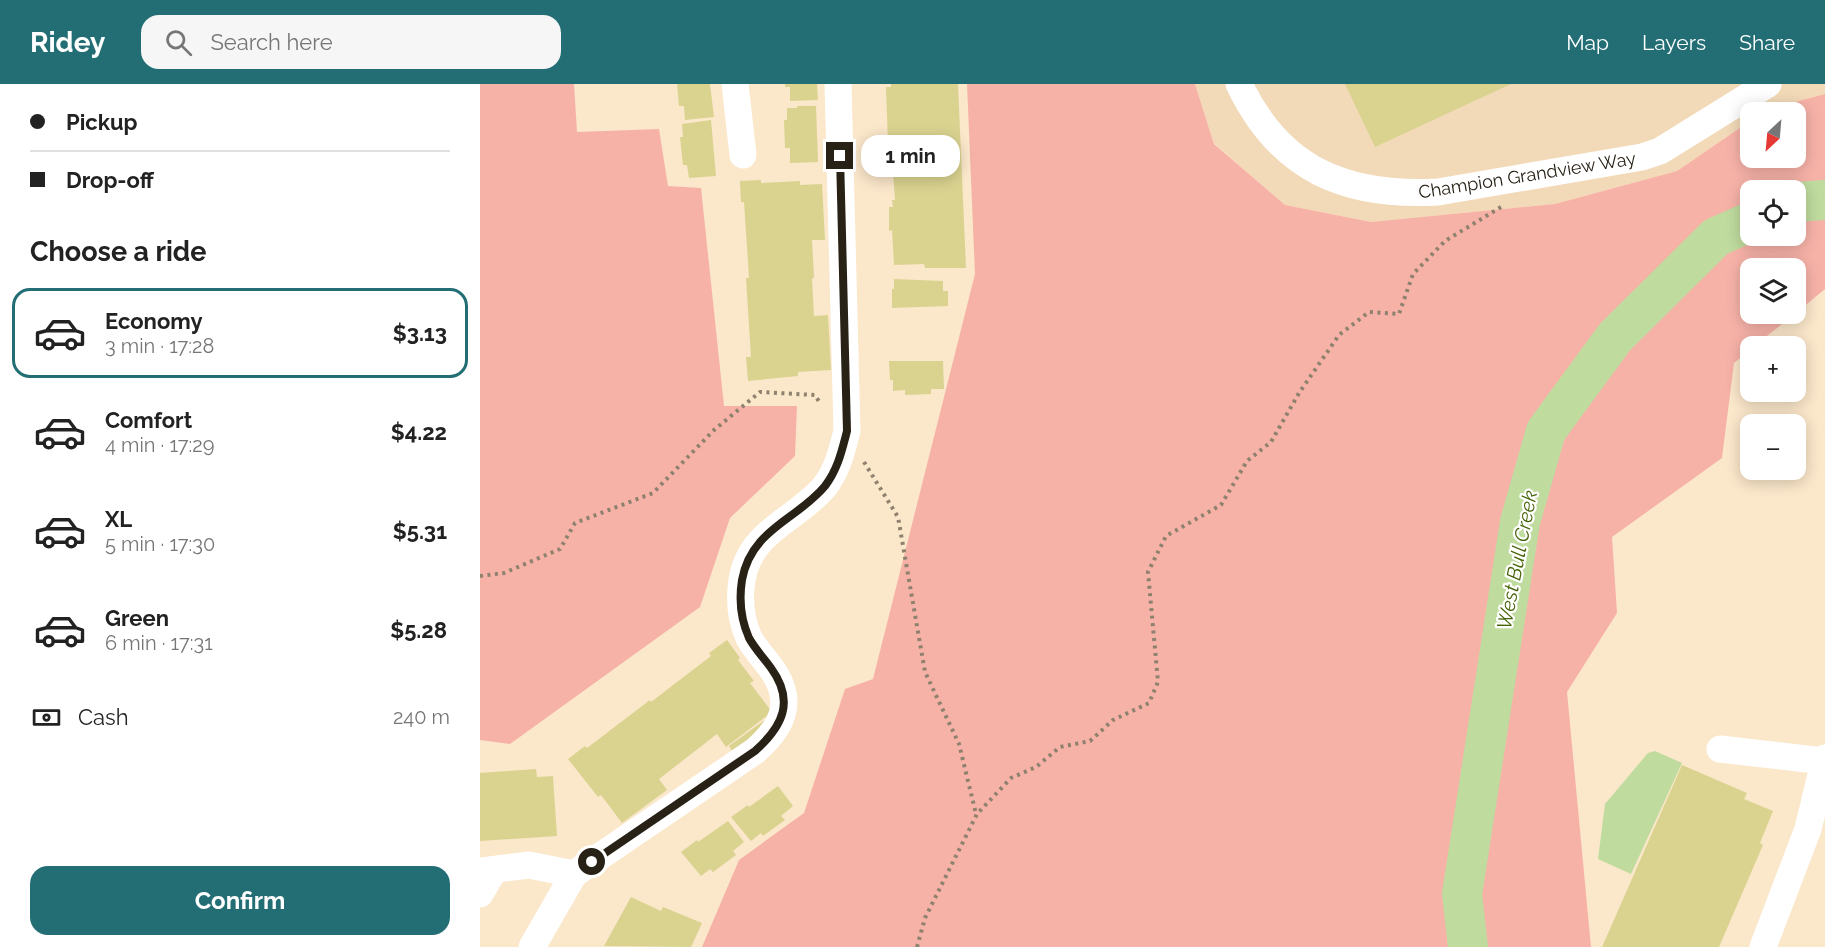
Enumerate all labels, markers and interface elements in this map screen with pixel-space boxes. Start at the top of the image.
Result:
search box [141,15,561,69]
text: Ridey [30,26,105,59]
icon: search [162,26,195,59]
text: Search here [210,29,333,55]
text: Map [1566,30,1609,55]
text: Layers [1642,30,1706,55]
text: Share [1739,30,1795,55]
north arrow [1740,102,1806,168]
map controls [1740,102,1806,480]
text: Pickup [66,109,138,135]
callout: 1 min [861,135,960,177]
route end [826,142,853,169]
text: 1 min [885,144,936,168]
street label: Champion Grandview Way [1417,147,1637,203]
text: Drop-off [66,167,154,193]
button: locate [1740,180,1806,246]
text: Choose a ride [30,236,206,267]
button: layers [1740,258,1806,324]
icon: car [33,306,87,360]
text: Economy [105,308,203,334]
text: $3.13 [393,320,447,346]
text: 3 min · 17:28 [105,334,214,358]
button: + [1740,336,1806,402]
icon: car [33,405,87,459]
text: Comfort [105,407,192,433]
button: − [1740,414,1806,480]
text: $4.22 [391,419,447,445]
text: 4 min · 17:29 [105,433,214,457]
water label: West Bull Creek [1492,488,1542,632]
icon: car [33,504,87,558]
text: XL [105,506,132,532]
text: $5.31 [393,518,447,544]
text: 5 min · 17:30 [105,532,215,556]
icon: car [33,603,87,657]
text: Green [105,605,169,631]
text: $5.28 [390,617,447,643]
text: 6 min · 17:31 [105,631,213,655]
icon: cash [30,701,63,734]
text: Cash [78,704,129,730]
text: 240 m [393,705,450,729]
route start [578,848,605,875]
button: Confirm [30,866,450,935]

